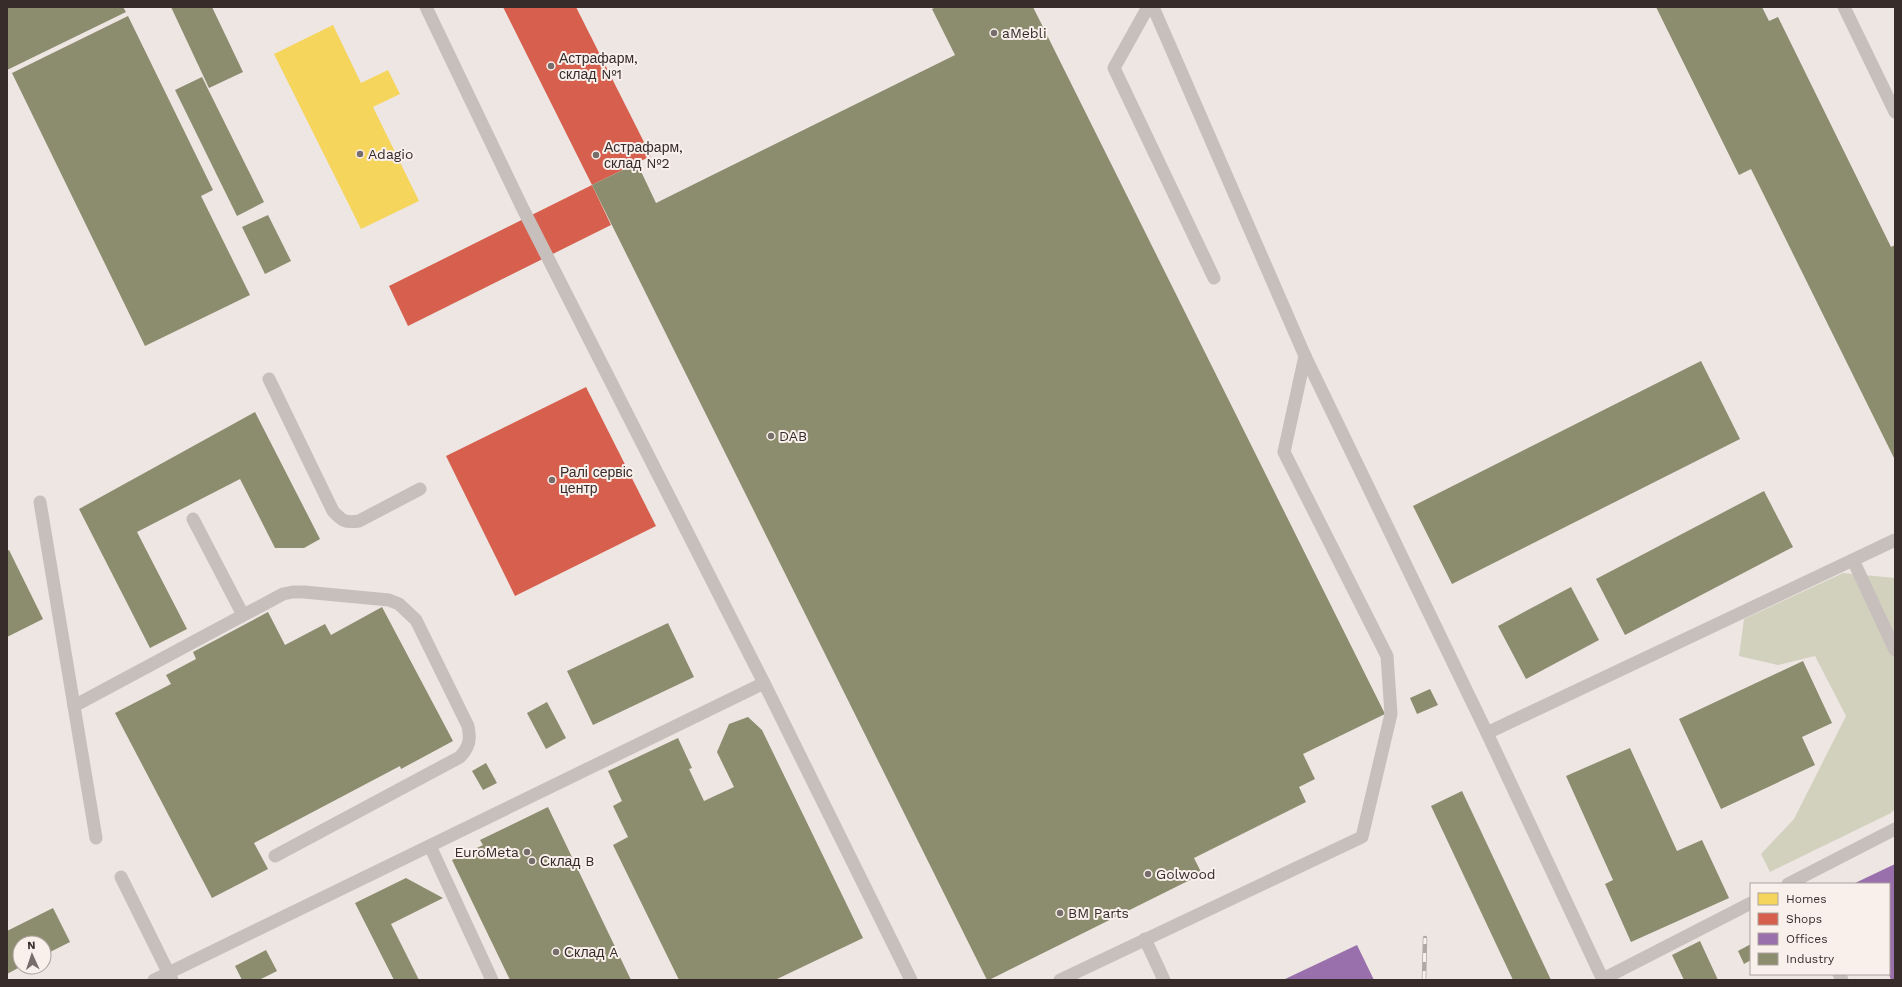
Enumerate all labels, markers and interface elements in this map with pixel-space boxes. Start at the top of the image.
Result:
place label: aMebli [1002,25,1047,41]
marker: aMebli [989,28,999,38]
place label: Астрафарм, склад №1 [559,50,638,82]
marker: Астрафарм, склад №1 [546,61,556,71]
place label: Астрафарм, склад №2 [604,139,683,171]
place label: Adagio [368,146,413,162]
marker: Adagio [355,149,365,159]
marker: Астрафарм, склад №2 [591,150,601,160]
place label: DAB [779,428,807,444]
marker: DAB [766,431,776,441]
place label: Ралі сервіс центр [560,464,633,496]
marker: Ралі сервіс центр [547,475,557,485]
place label: EuroMeta [454,844,519,860]
marker: EuroMeta [522,847,532,857]
place label: Склад B [540,853,594,869]
marker: Склад B [527,856,537,866]
place label: Golwood [1156,866,1216,882]
marker: Golwood [1143,869,1153,879]
legend [1750,883,1890,975]
text: Homes [1786,892,1827,906]
place label: BM Parts [1068,905,1129,921]
marker: BM Parts [1055,908,1065,918]
text: Shops [1786,912,1822,926]
text: Offices [1786,932,1828,946]
north arrow [12,935,52,975]
text: N [27,939,36,952]
place label: Склад A [564,944,619,960]
marker: Склад A [551,947,561,957]
text: Industry [1786,952,1835,966]

